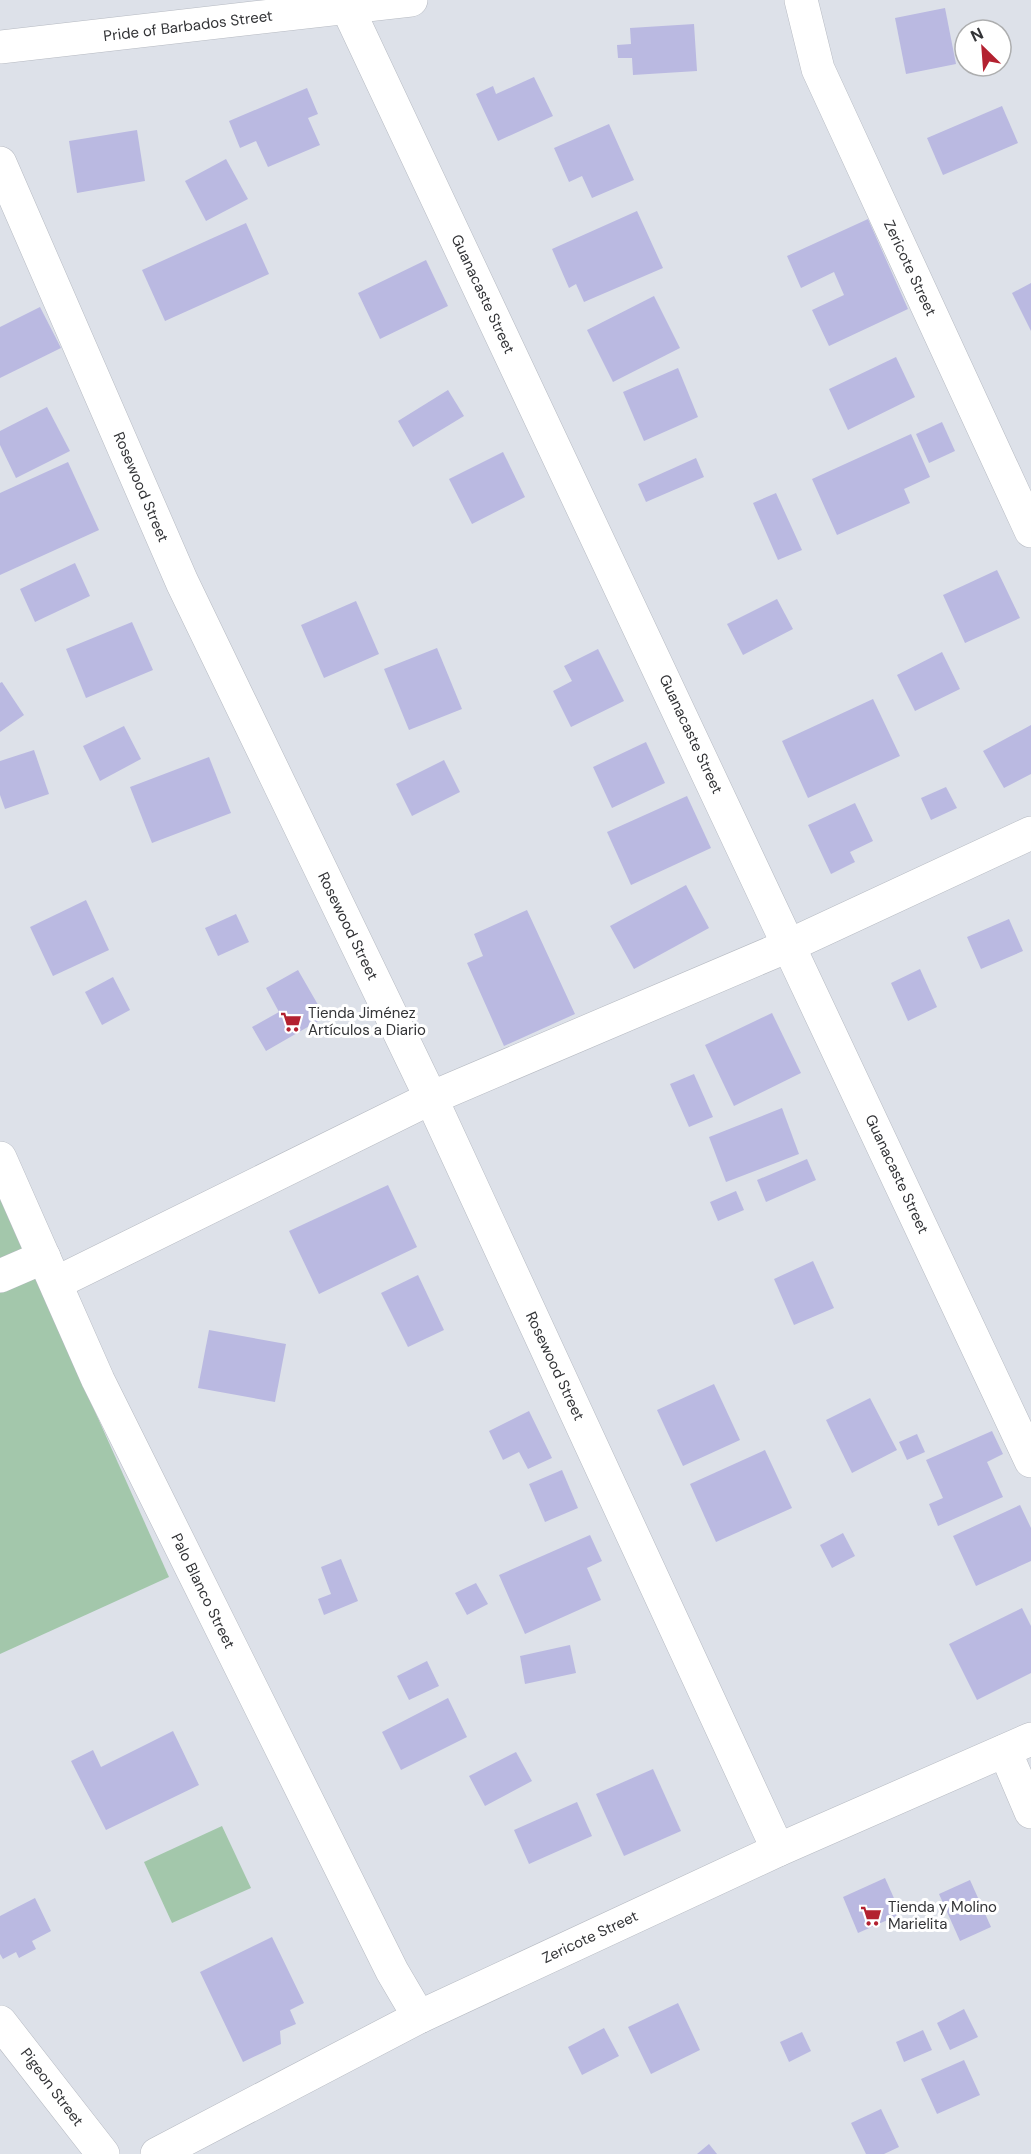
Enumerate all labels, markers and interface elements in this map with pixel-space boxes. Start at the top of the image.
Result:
street label: Pride of Barbados Street [102,6,274,46]
north arrow [953,18,1013,78]
text: N [967,23,987,47]
street label: Zericote Street [879,217,941,319]
street label: Guanacaste Street [447,231,519,357]
street label: Rosewood Street [109,429,173,545]
street label: Guanacaste Street [655,671,727,797]
street label: Rosewood Street [313,869,383,983]
place label: Tienda Jiménez Artículos a Diario [308,1003,426,1040]
supermarket icon: Tienda Jiménez Artículos a Diario [279,1010,303,1034]
street label: Guanacaste Street [861,1111,933,1237]
street label: Rosewood Street [521,1308,589,1424]
street label: Palo Blanco Street [166,1530,240,1652]
place label: Tienda y Molino Marielita [888,1897,997,1934]
supermarket icon: Tienda y Molino Marielita [859,1904,883,1928]
street label: Zericote Street [539,1906,641,1968]
street label: Pigeon Street [16,2044,88,2130]

